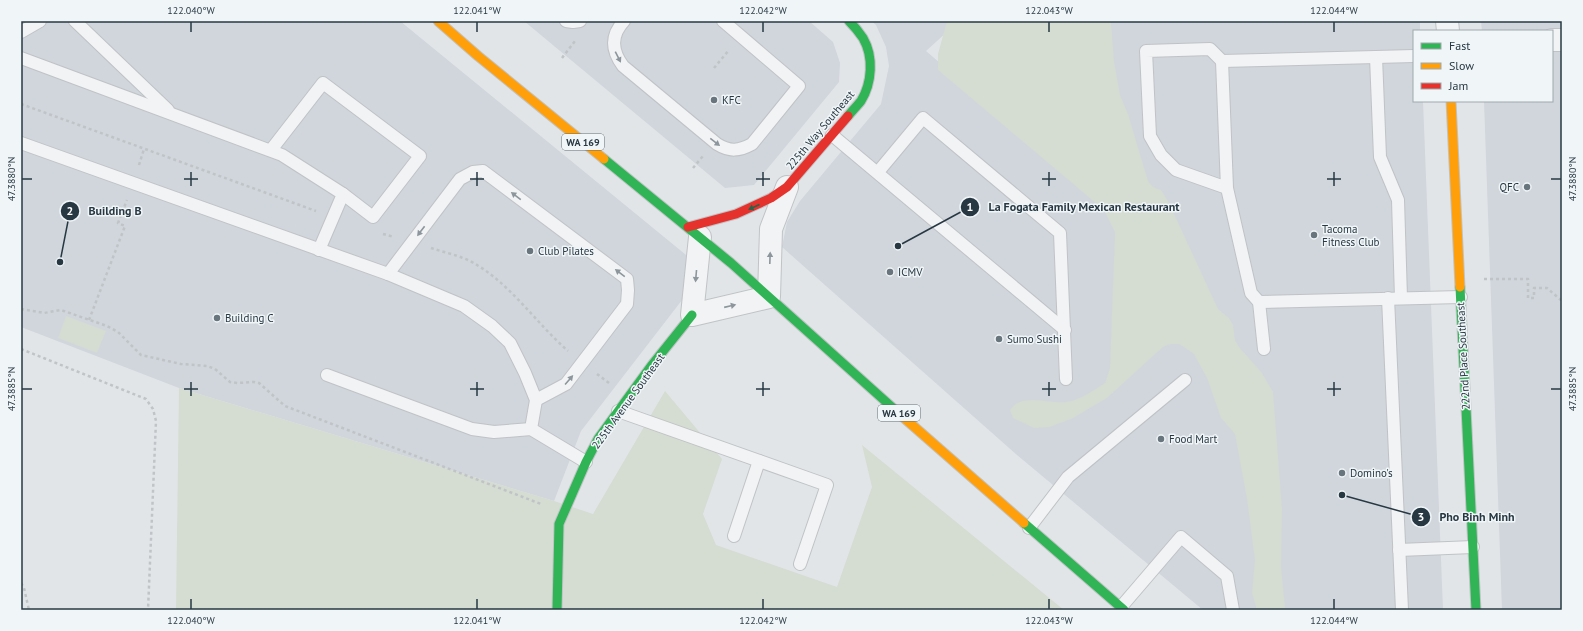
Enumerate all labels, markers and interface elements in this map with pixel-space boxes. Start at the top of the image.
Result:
text: 122.040°W [167,4,215,17]
text: 122.041°W [453,4,501,17]
text: 122.042°W [739,4,787,17]
text: 122.043°W [1025,4,1073,17]
text: 122.044°W [1310,4,1358,17]
legend [1413,30,1553,102]
text: Fast [1449,38,1470,53]
one-way arrow [614,51,621,62]
text: Slow [1449,58,1474,73]
text: Jam [1448,78,1468,93]
street label: 225th Way Southeast [783,87,857,172]
place label: KFC [722,93,741,107]
marker: KFC [709,95,719,105]
road number: WA 169 [562,134,604,150]
one-way arrow [709,138,720,146]
text: 47.3880°N [5,157,18,201]
text: 47.3880°N [1566,157,1579,201]
place label: QFC [1500,180,1519,194]
marker: QFC [1522,182,1532,192]
one-way arrow [510,191,521,200]
callout: La Fogata Family Mexican Restaurant [960,195,1188,219]
callout: Building B [60,199,149,223]
text: 1 [967,199,973,214]
text: La Fogata Family Mexican Restaurant [988,199,1180,214]
text: 2 [67,203,73,218]
text: Building B [88,203,142,218]
one-way arrow [747,204,759,210]
place label: Tacoma Fitness Club [1322,222,1380,249]
one-way arrow [417,225,425,236]
marker: Tacoma Fitness Club [1309,230,1319,240]
place label: Club Pilates [538,244,594,258]
marker: Club Pilates [525,246,535,256]
one-way arrow [766,252,773,264]
place label: ICMV [898,265,923,279]
marker: ICMV [885,267,895,277]
one-way arrow [614,269,625,278]
one-way arrow [693,270,699,282]
street label: 222nd Place Southeast [1453,302,1473,410]
one-way arrow [724,303,737,309]
place label: Building C [225,311,274,325]
marker: Building C [212,313,222,323]
place label: Sumo Sushi [1007,332,1062,346]
marker: Sumo Sushi [994,334,1004,344]
street label: 225th Avenue Southeast [589,350,667,451]
text: 47.3885°N [5,367,18,411]
text: 47.3885°N [1566,367,1579,411]
one-way arrow [564,374,573,385]
road number: WA 169 [878,405,920,421]
place label: Food Mart [1169,432,1218,446]
marker: Food Mart [1156,434,1166,444]
place label: Domino's [1350,466,1393,480]
marker: Domino's [1337,468,1347,478]
callout: Pho Binh Minh [1411,505,1522,529]
text: 3 [1418,509,1424,524]
text: Pho Binh Minh [1439,509,1515,524]
text: 122.040°W [167,614,215,627]
text: 122.041°W [453,614,501,627]
text: 122.042°W [739,614,787,627]
text: 122.043°W [1025,614,1073,627]
text: 122.044°W [1310,614,1358,627]

